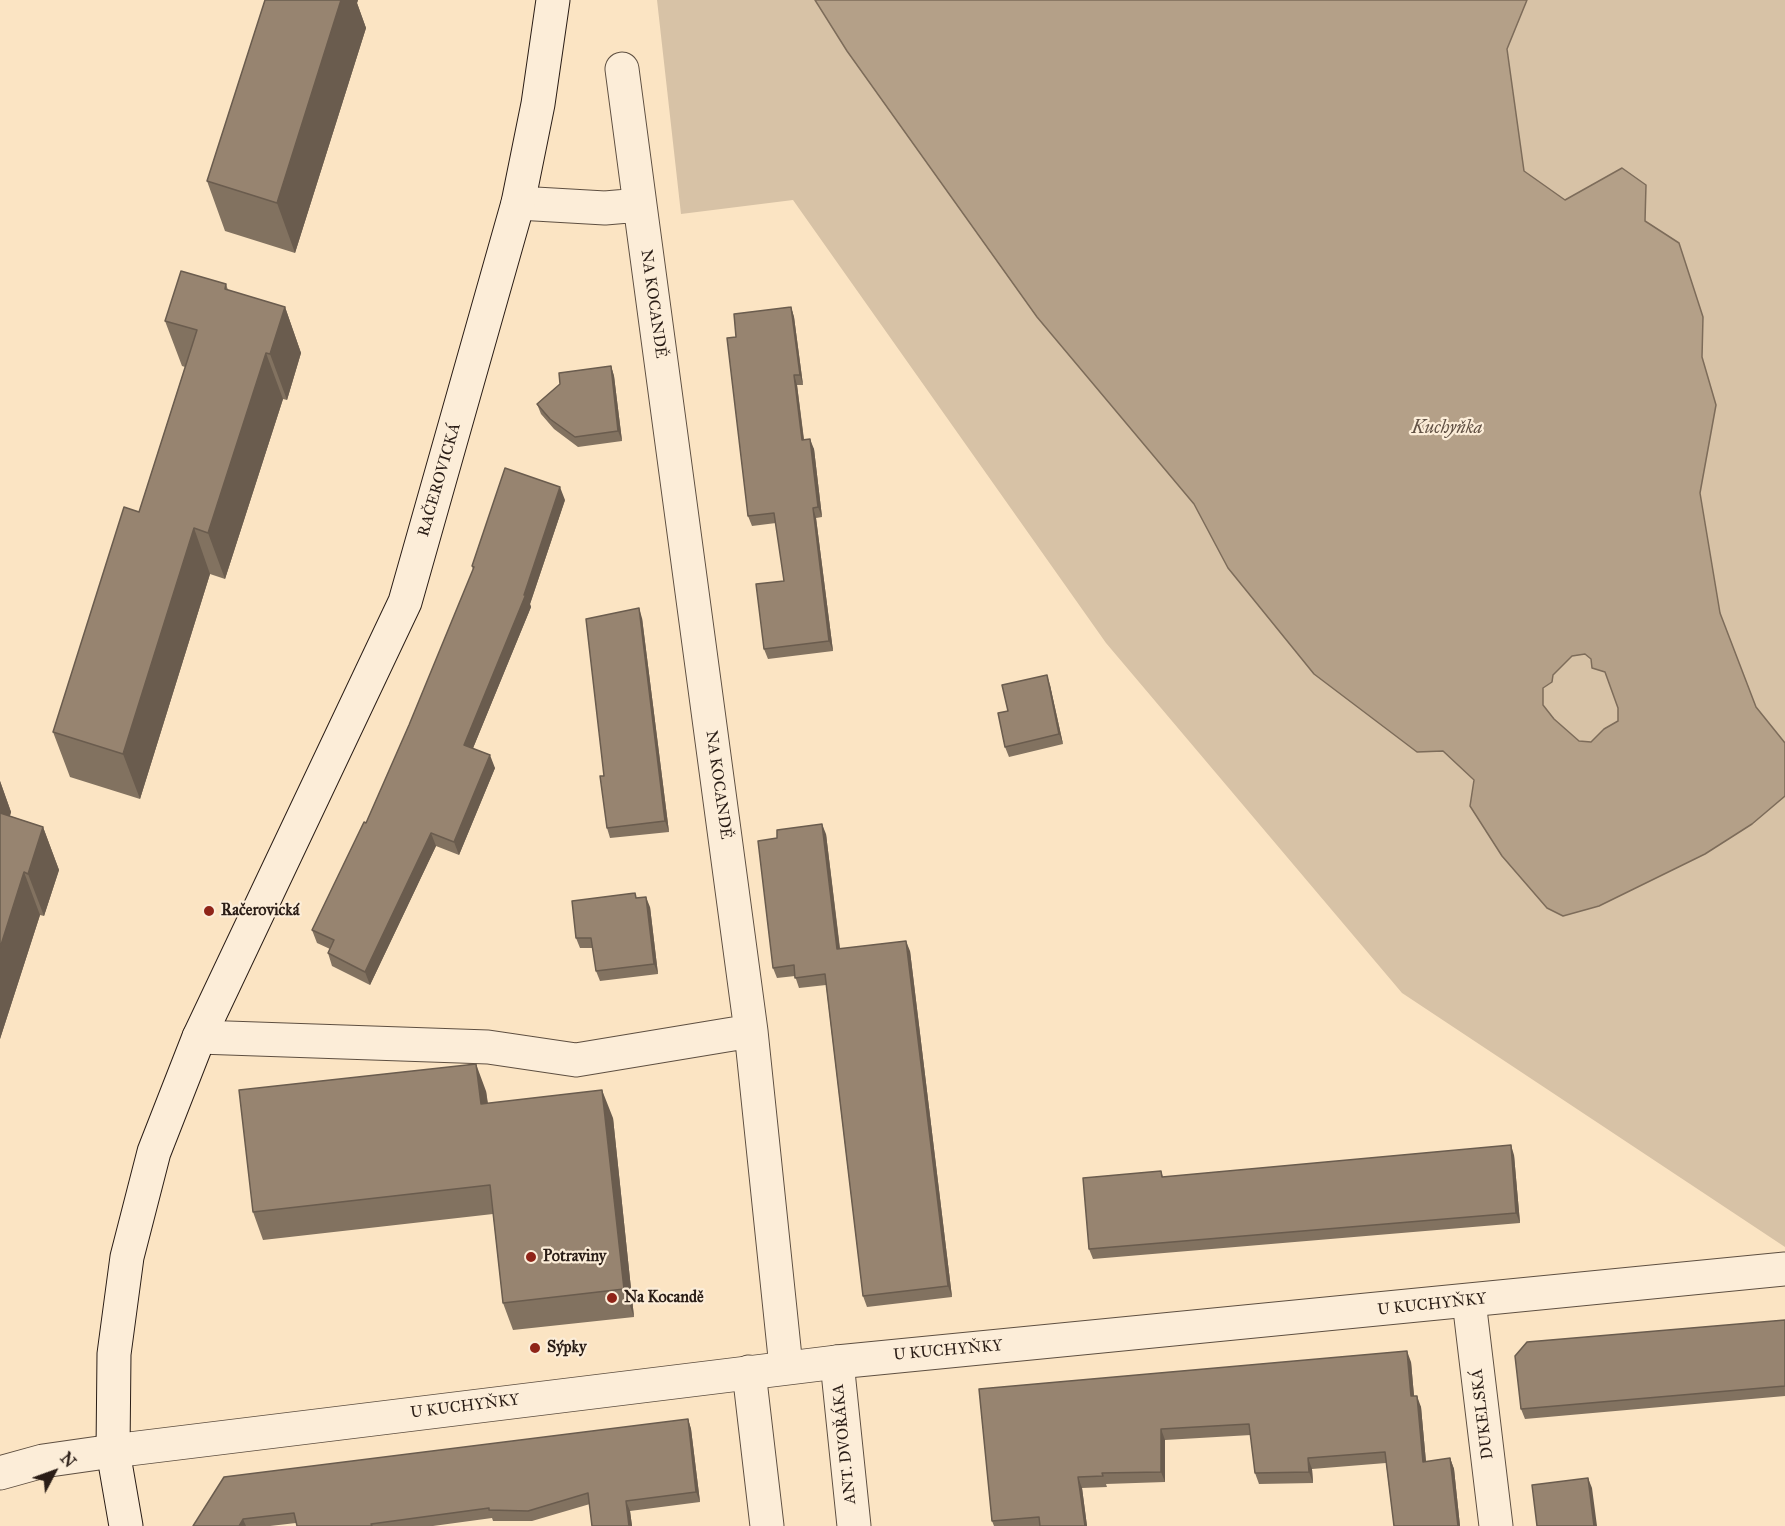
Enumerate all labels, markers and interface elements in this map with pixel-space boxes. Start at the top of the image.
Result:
street label: NA KOCANDĚ [636,248,670,360]
water label: Kuchyňka [1412,418,1482,440]
street label: RAČEROVICKÁ [415,421,465,539]
street label: NA KOCANDĚ [701,729,735,841]
place label: Račerovická [221,901,299,921]
marker: Račerovická [202,904,216,918]
place label: Potraviny [543,1247,606,1267]
marker: Potraviny [524,1250,538,1264]
place label: Na Kocandě [624,1288,704,1308]
street label: U KUCHYŇKY [1376,1290,1488,1320]
marker: Na Kocandě [605,1291,619,1305]
street label: U KUCHYŇKY [893,1337,1003,1365]
place label: Sýpky [547,1338,586,1358]
marker: Sýpky [528,1341,542,1355]
street label: DUKELSKÁ [1468,1368,1498,1460]
street label: ANT. DVOŘÁKA [829,1383,861,1505]
street label: U KUCHYŇKY [409,1391,521,1423]
north arrow [24,1442,84,1502]
text: N [56,1449,80,1471]

